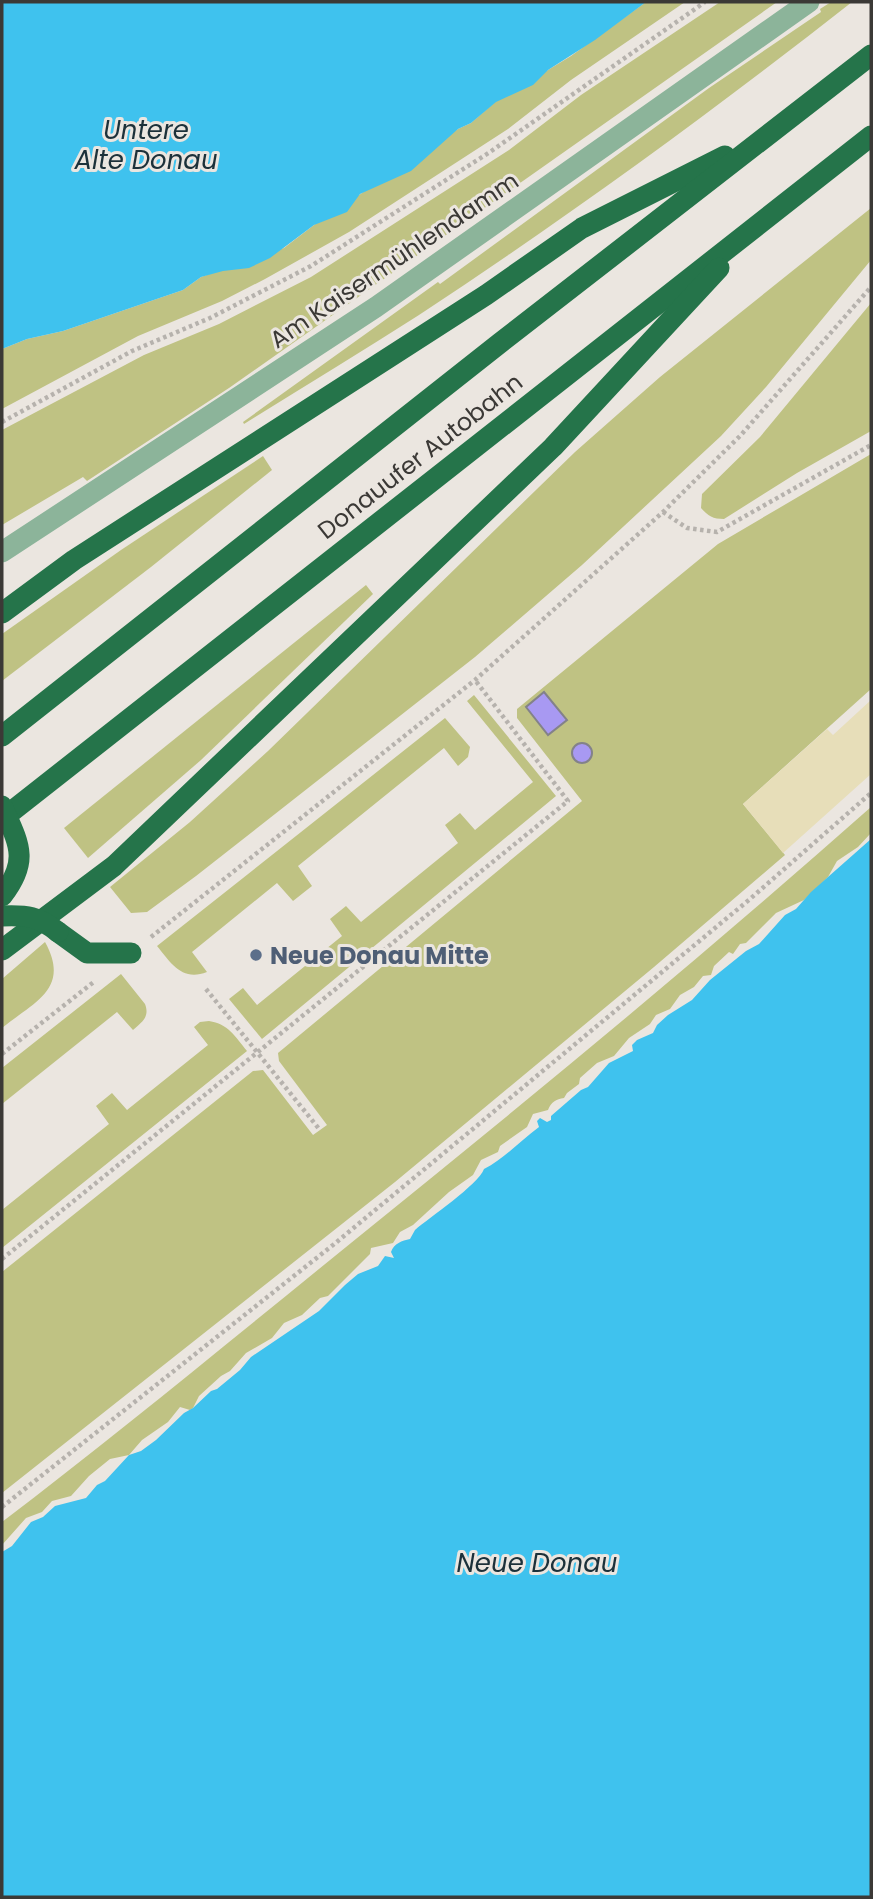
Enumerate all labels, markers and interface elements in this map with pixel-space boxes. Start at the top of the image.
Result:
water label: Untere Alte Donau [73,112,218,178]
street label: Am Kaisermühlendamm [263,164,525,356]
street label: Donauufer Autobahn [311,366,529,546]
place label: Neue Donau Mitte [270,939,489,972]
marker: Neue Donau Mitte [248,947,264,963]
water label: Neue Donau [457,1545,617,1581]

